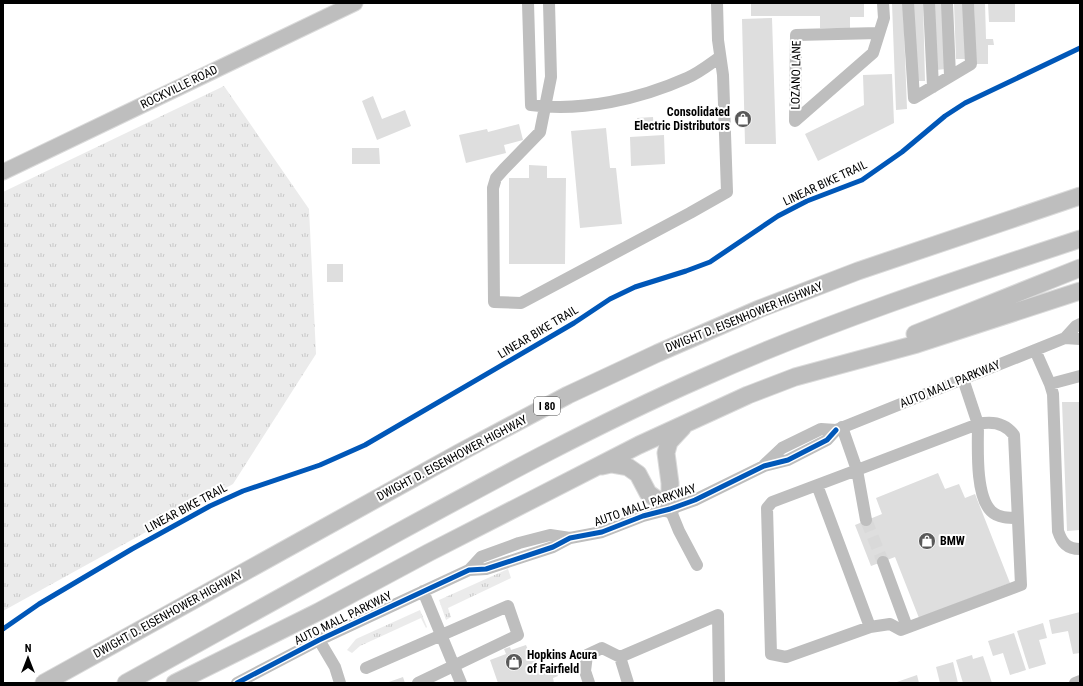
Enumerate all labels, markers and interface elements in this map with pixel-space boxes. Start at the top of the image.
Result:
street label: LOZANO LANE [788,40,804,110]
street label: ROCKVILLE ROAD [138,62,220,112]
place label: Consolidated Electric Distributors [634,105,731,133]
shop icon: Consolidated Electric Distributors [733,109,753,129]
street label: LINEAR BIKE TRAIL [781,157,869,209]
street label: DWIGHT D. EISENHOWER HIGHWAY [663,279,825,355]
street label: LINEAR BIKE TRAIL [495,302,581,361]
street label: AUTO MALL PARKWAY [898,357,1003,411]
road number: I 80 [534,397,560,415]
street label: DWIGHT D. EISENHOWER HIGHWAY [374,412,530,504]
street label: LINEAR BIKE TRAIL [143,480,230,536]
street label: AUTO MALL PARKWAY [592,481,699,529]
shop icon: BMW [917,531,937,551]
place label: BMW [940,534,965,548]
street label: DWIGHT D. EISENHOWER HIGHWAY [91,567,246,661]
street label: AUTO MALL PARKWAY [292,588,395,648]
north arrow [8,638,48,678]
text: N [25,642,32,655]
place label: Hopkins Acura of Fairfield [527,648,598,676]
shop icon: Hopkins Acura of Fairfield [504,652,524,672]

